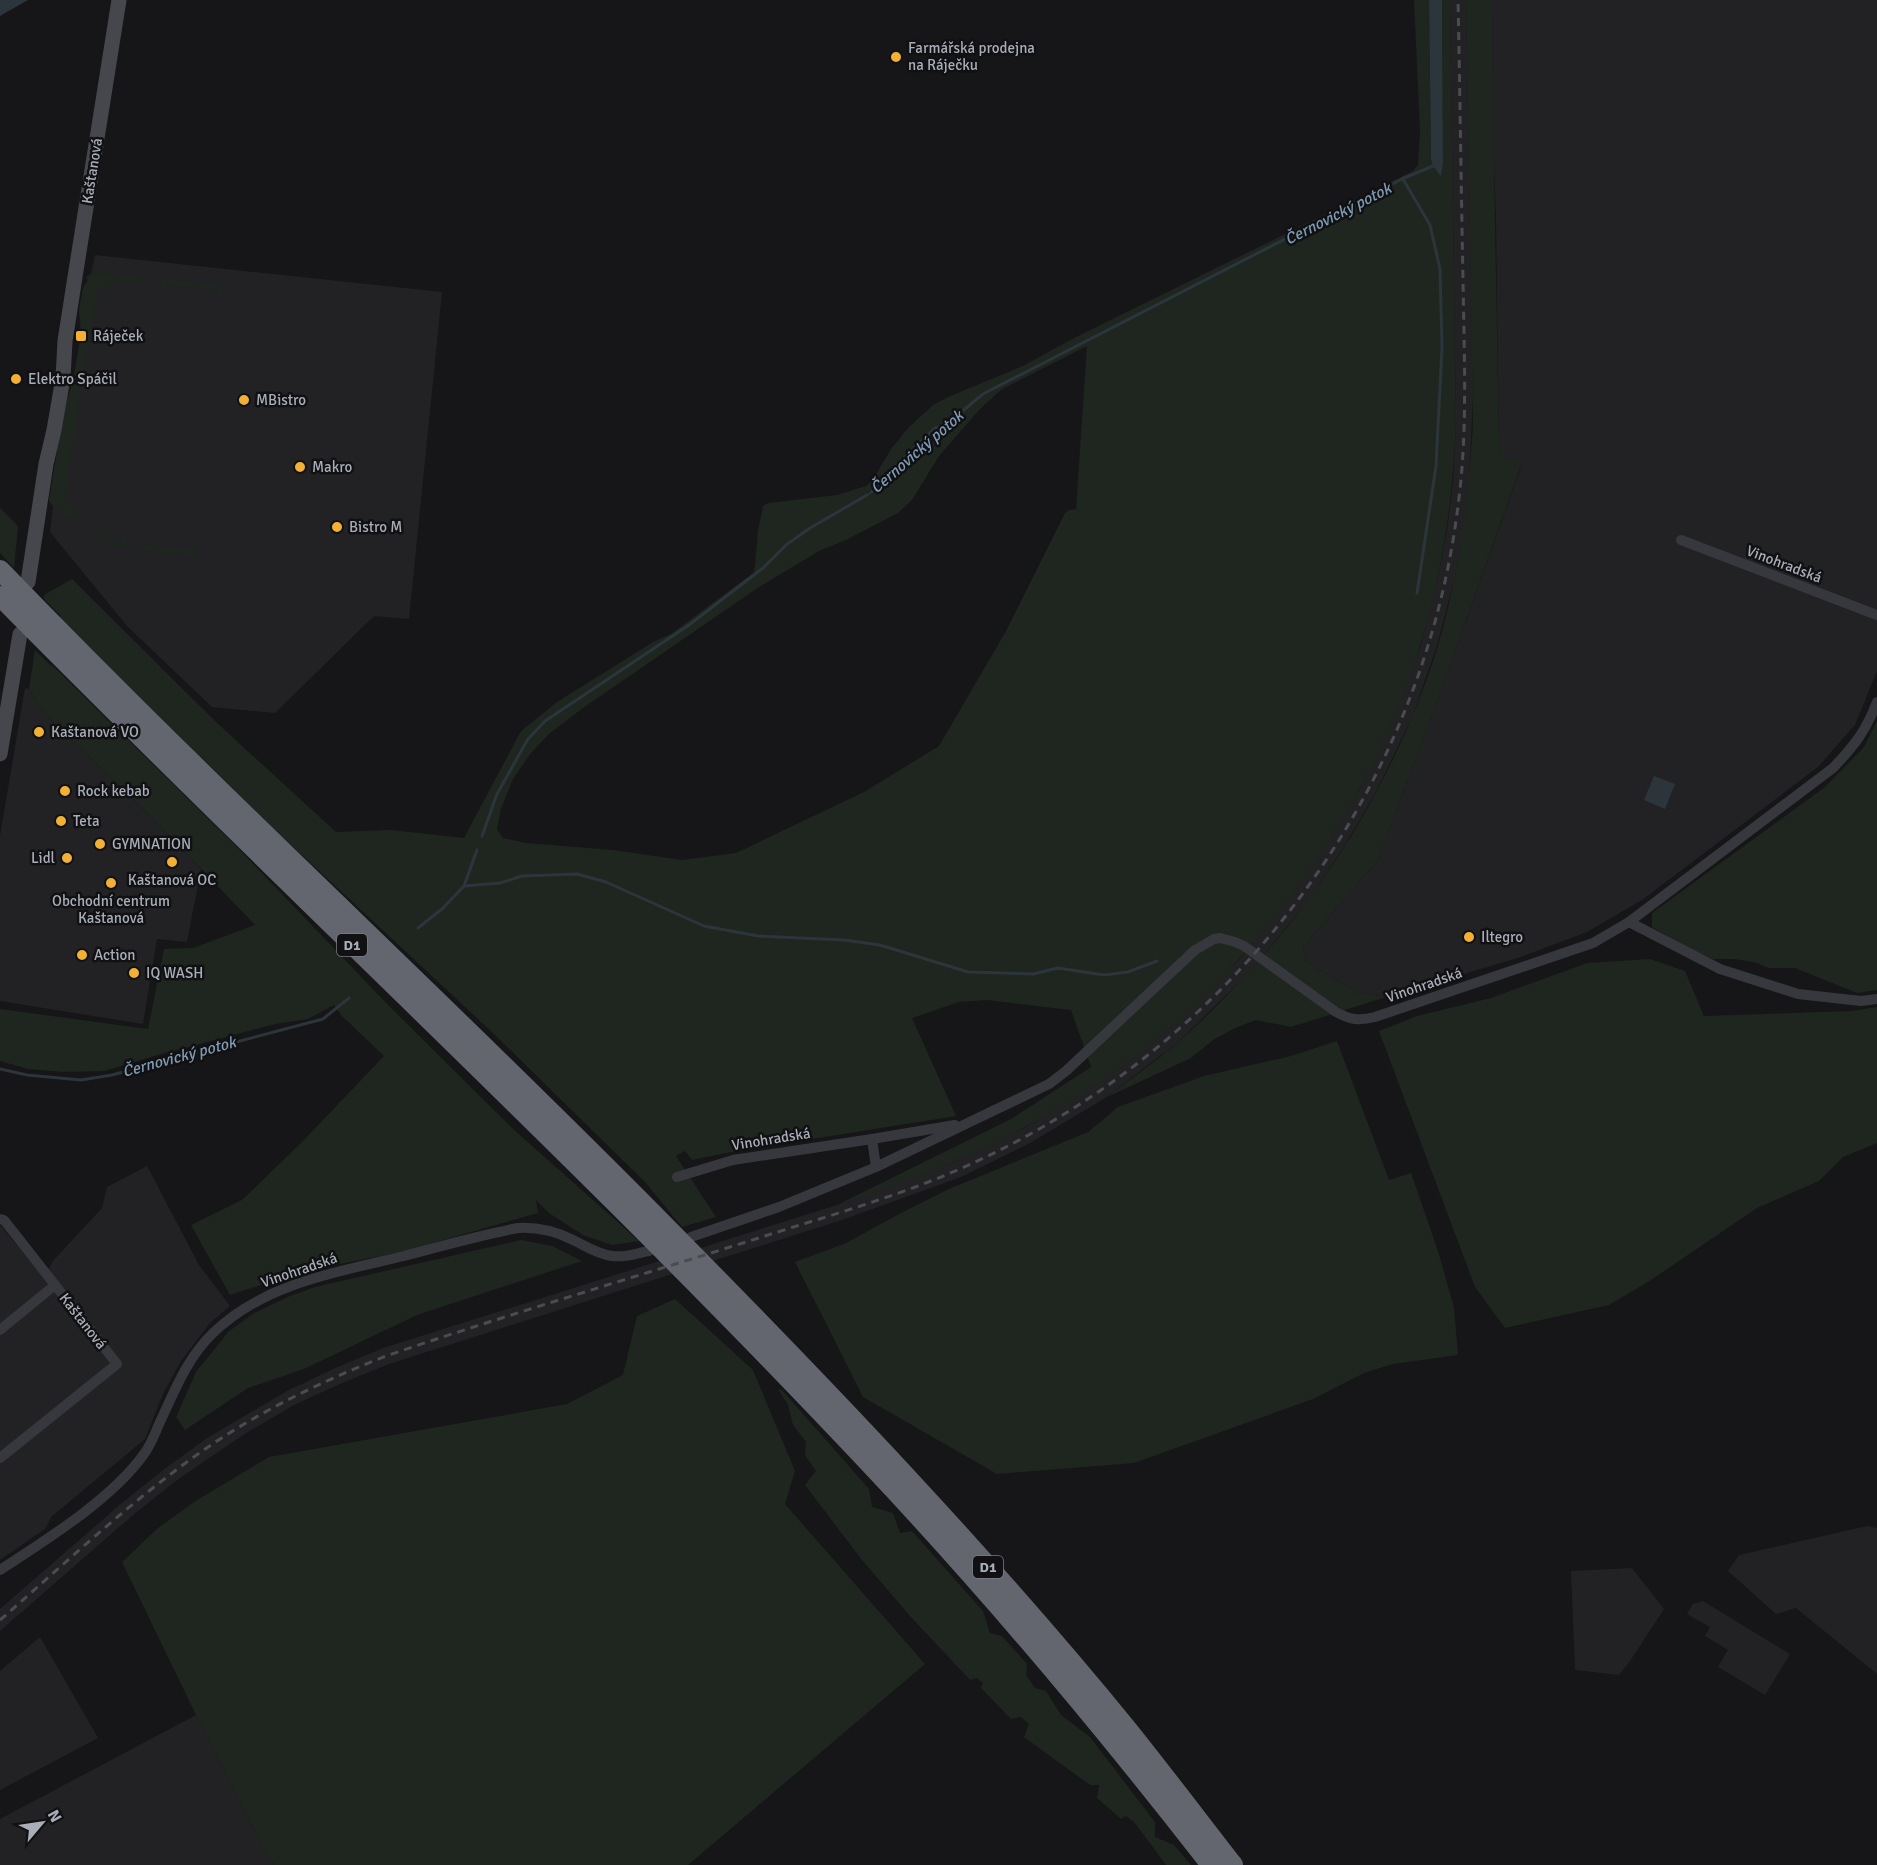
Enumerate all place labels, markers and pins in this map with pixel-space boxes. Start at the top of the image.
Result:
place label: Farmářská prodejna na Ráječku [908,39,1035,74]
marker: Farmářská prodejna na Ráječku [889,50,903,64]
place label: Ráječek [93,327,144,345]
marker: Ráječek [74,329,88,343]
place label: Elektro Spáčil [28,370,117,388]
marker: Elektro Spáčil [9,372,23,386]
place label: MBistro [256,391,306,409]
marker: MBistro [237,393,251,407]
place label: Makro [312,458,352,476]
marker: Makro [293,460,307,474]
place label: Bistro M [349,518,402,536]
marker: Bistro M [330,520,344,534]
place label: Kaštanová VO [51,723,139,741]
marker: Kaštanová VO [32,725,46,739]
place label: Rock kebab [77,782,150,800]
marker: Rock kebab [58,784,72,798]
place label: Teta [73,812,100,830]
marker: Teta [54,814,68,828]
place label: GYMNATION [112,835,191,853]
marker: GYMNATION [93,837,107,851]
place label: Lidl [31,849,55,867]
marker: Lidl [60,851,74,865]
marker: Kaštanová OC [165,855,179,869]
place label: Kaštanová OC [128,871,216,889]
marker: Obchodní centrum Kaštanová [104,876,118,890]
place label: Obchodní centrum Kaštanová [52,892,170,927]
place label: Iltegro [1481,928,1523,946]
marker: Iltegro [1462,930,1476,944]
place label: Action [94,946,136,964]
marker: Action [75,948,89,962]
place label: IQ WASH [146,964,203,982]
marker: IQ WASH [127,966,141,980]

